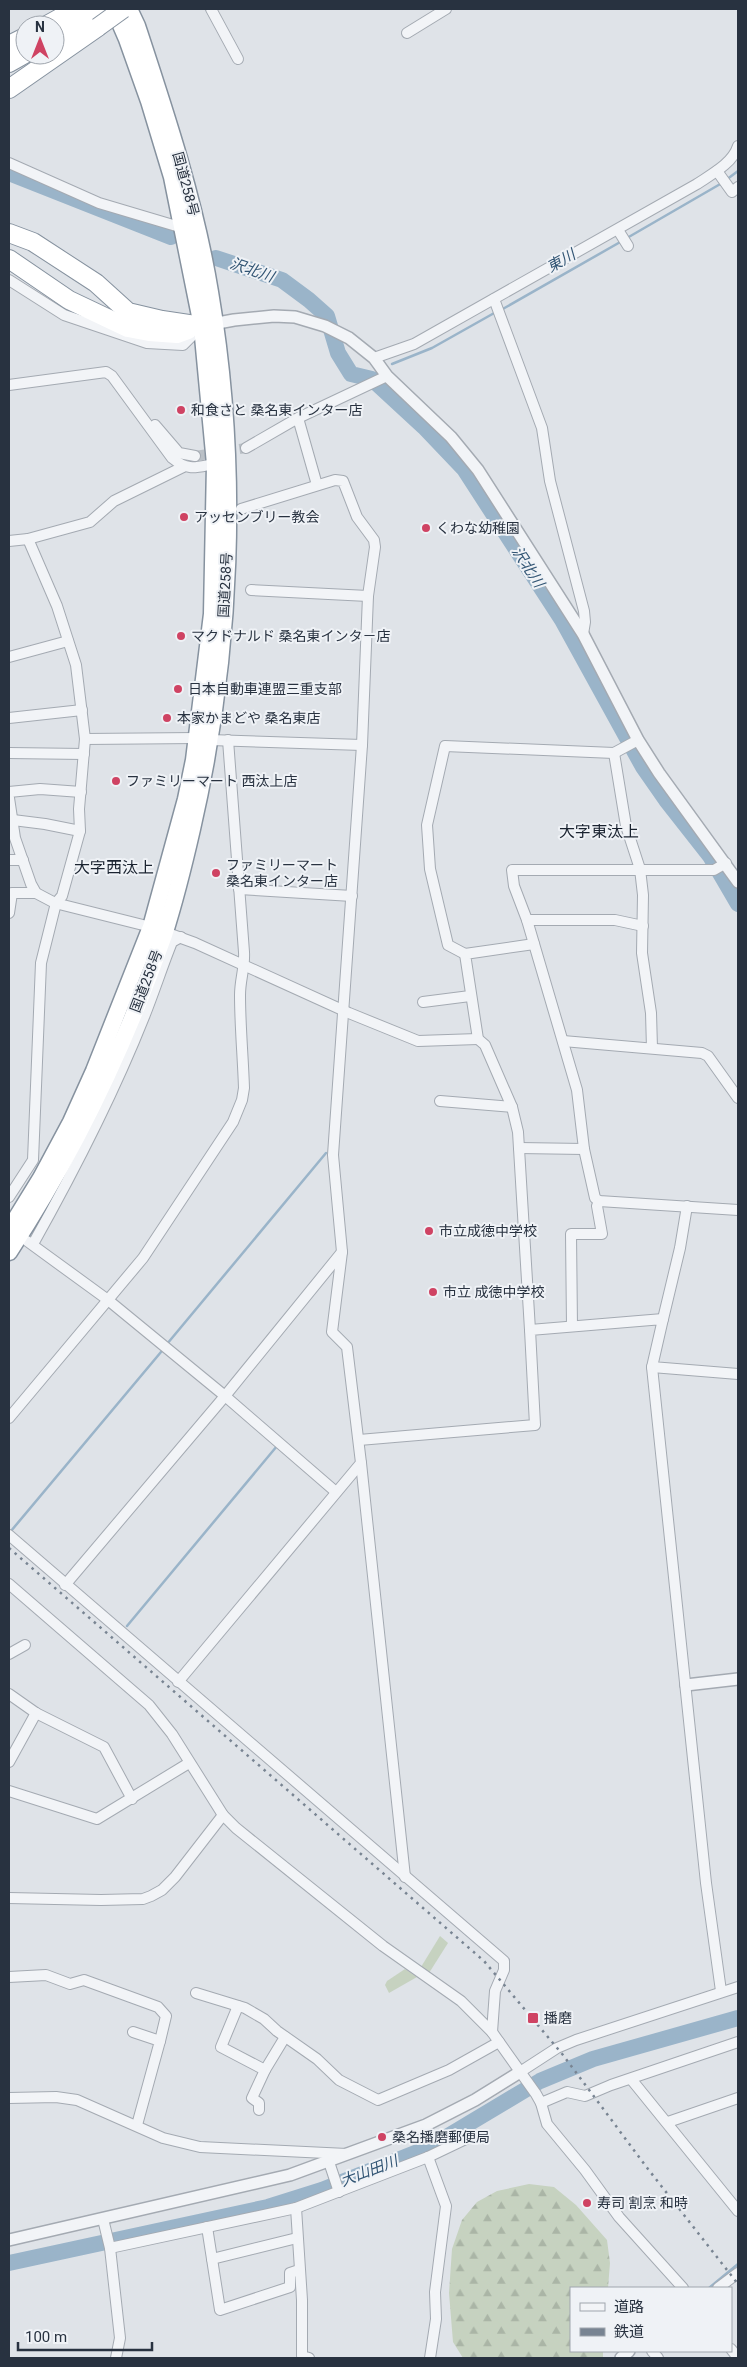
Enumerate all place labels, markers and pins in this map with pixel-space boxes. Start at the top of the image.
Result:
place label: 和食さと 桑名東インター店 [191,402,362,418]
marker: 和食さと 桑名東インター店 [175,404,187,416]
place label: アッセンブリー教会 [194,509,320,525]
marker: アッセンブリー教会 [178,511,190,523]
place label: くわな幼稚園 [436,520,520,536]
marker: くわな幼稚園 [420,522,432,534]
place label: マクドナルド 桑名東インタ－店 [191,628,390,644]
marker: マクドナルド 桑名東インタ－店 [175,630,187,642]
place label: 日本自動車連盟三重支部 [188,681,342,697]
marker: 日本自動車連盟三重支部 [172,683,184,695]
place label: 本家かまどや 桑名東店 [177,710,320,726]
marker: 本家かまどや 桑名東店 [161,712,173,724]
place label: ファミリーマート 西汰上店 [126,773,297,789]
marker: ファミリーマート 西汰上店 [110,775,122,787]
place label: ファミリーマート 桑名東インター店 [226,857,338,889]
marker: ファミリーマート 桑名東インター店 [210,867,222,879]
place label: 市立成徳中学校 [439,1223,537,1239]
marker: 市立成徳中学校 [423,1225,435,1237]
place label: 市立 成徳中学校 [443,1284,544,1300]
marker: 市立 成徳中学校 [427,1286,439,1298]
place label: 播磨 [544,2010,572,2026]
marker: 播磨 [526,2011,540,2025]
place label: 桑名播磨郵便局 [392,2129,490,2145]
marker: 桑名播磨郵便局 [376,2131,388,2143]
place label: 寿司 割烹 和時 [597,2195,688,2211]
marker: 寿司 割烹 和時 [581,2197,593,2209]

